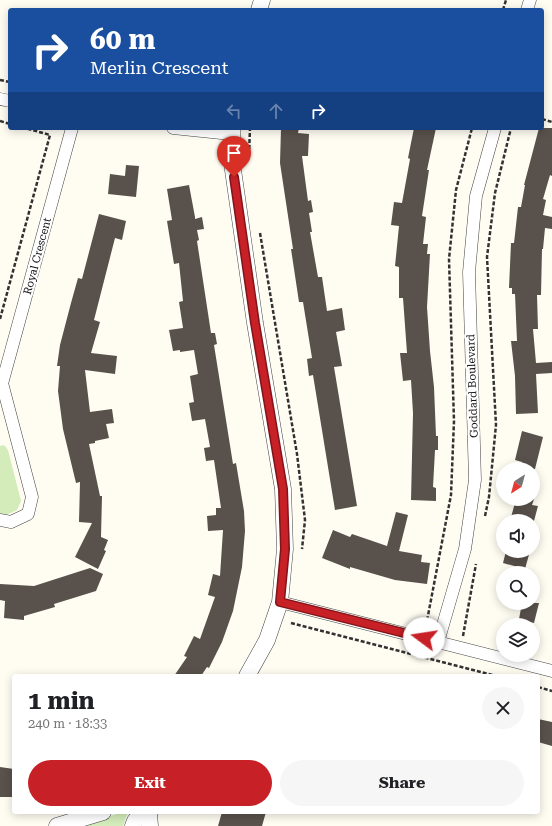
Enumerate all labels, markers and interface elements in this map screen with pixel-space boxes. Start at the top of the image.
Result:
text: 60 m [90,23,155,56]
icon: right [24,24,76,76]
text: Merlin Crescent [90,57,229,78]
icon: left [223,100,245,122]
icon: ahead [265,100,287,122]
icon: right [307,100,329,122]
pin [217,136,251,177]
icon: arrive [223,142,245,164]
street label: Royal Crescent [21,216,54,296]
street label: Goddard Boulevard [464,334,481,438]
north arrow [496,462,540,506]
map controls [496,462,540,662]
button: sound [496,514,540,558]
button: search [496,566,540,610]
position arrow [403,617,445,659]
button: layers [496,618,540,662]
text: 1 min [28,687,95,715]
button: close [482,687,524,729]
text: 240 m · 18:33 [28,716,107,731]
button: Exit [28,760,272,806]
button: Share [280,760,524,806]

